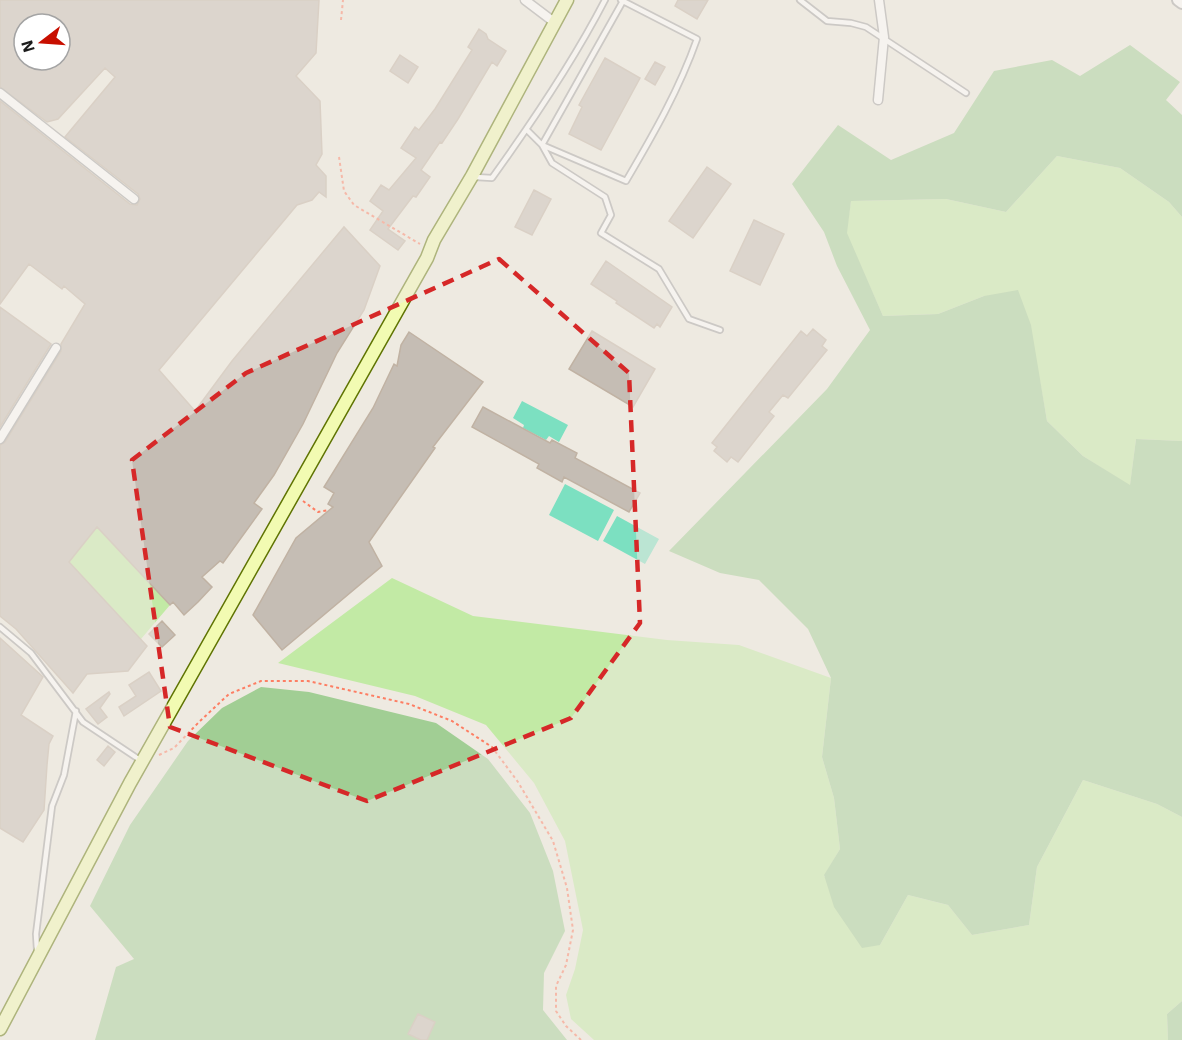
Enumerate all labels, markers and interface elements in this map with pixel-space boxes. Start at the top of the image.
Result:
north arrow [12,12,72,72]
text: N [16,38,39,55]

